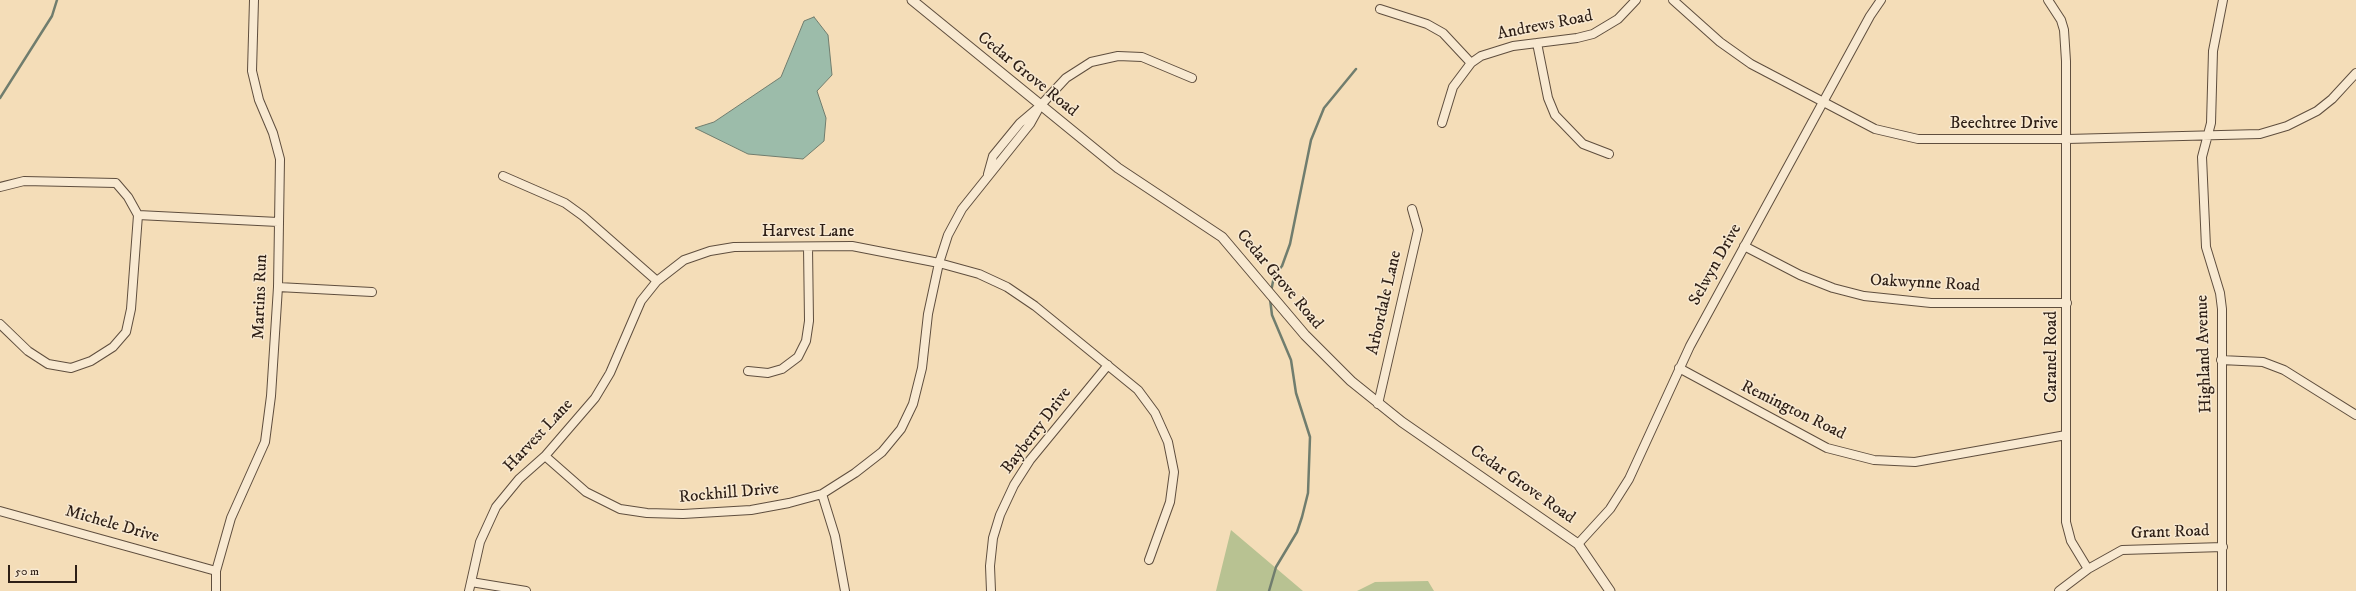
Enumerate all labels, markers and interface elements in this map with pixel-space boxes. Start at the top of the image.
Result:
street label: Andrews Road [1496,7,1594,45]
street label: Cedar Grove Road [972,28,1082,122]
street label: Beechtree Drive [1950,114,2058,134]
street label: Selwyn Drive [1685,221,1747,309]
street label: Harvest Lane [762,222,854,242]
street label: Cedar Grove Road [1231,226,1327,334]
street label: Arbordale Lane [1363,249,1407,357]
street label: Martins Run [249,254,273,340]
street label: Oakwynne Road [1869,271,1981,297]
street label: Highland Avenue [2193,295,2217,413]
street label: Caranel Road [2042,311,2062,403]
street label: Remington Road [1737,377,1849,445]
street label: Bayberry Drive [998,384,1076,478]
street label: Harvest Lane [500,395,578,477]
street label: Cedar Grove Road [1465,441,1579,529]
street label: Rockhill Drive [678,479,780,509]
street label: Michele Drive [63,502,161,548]
street label: Grant Road [2130,521,2210,545]
scale bar [10,557,79,583]
text: 50 m [15,564,39,579]

